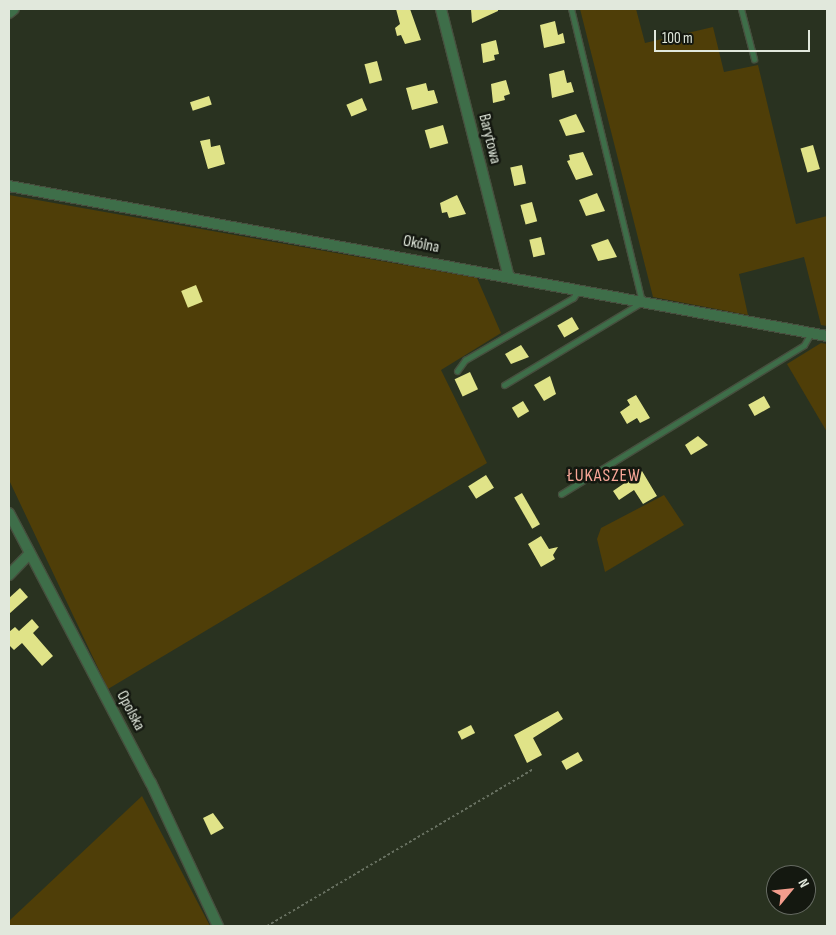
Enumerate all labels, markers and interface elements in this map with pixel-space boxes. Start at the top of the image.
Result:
scale bar [656,20,812,52]
text: 100 m [662,29,693,48]
street label: Barytowa [474,112,504,166]
street label: Okólna [401,232,441,258]
district label: ŁUKASZEW [566,465,642,487]
street label: Opolska [112,688,148,734]
north arrow [766,865,816,915]
text: N [795,876,813,890]

